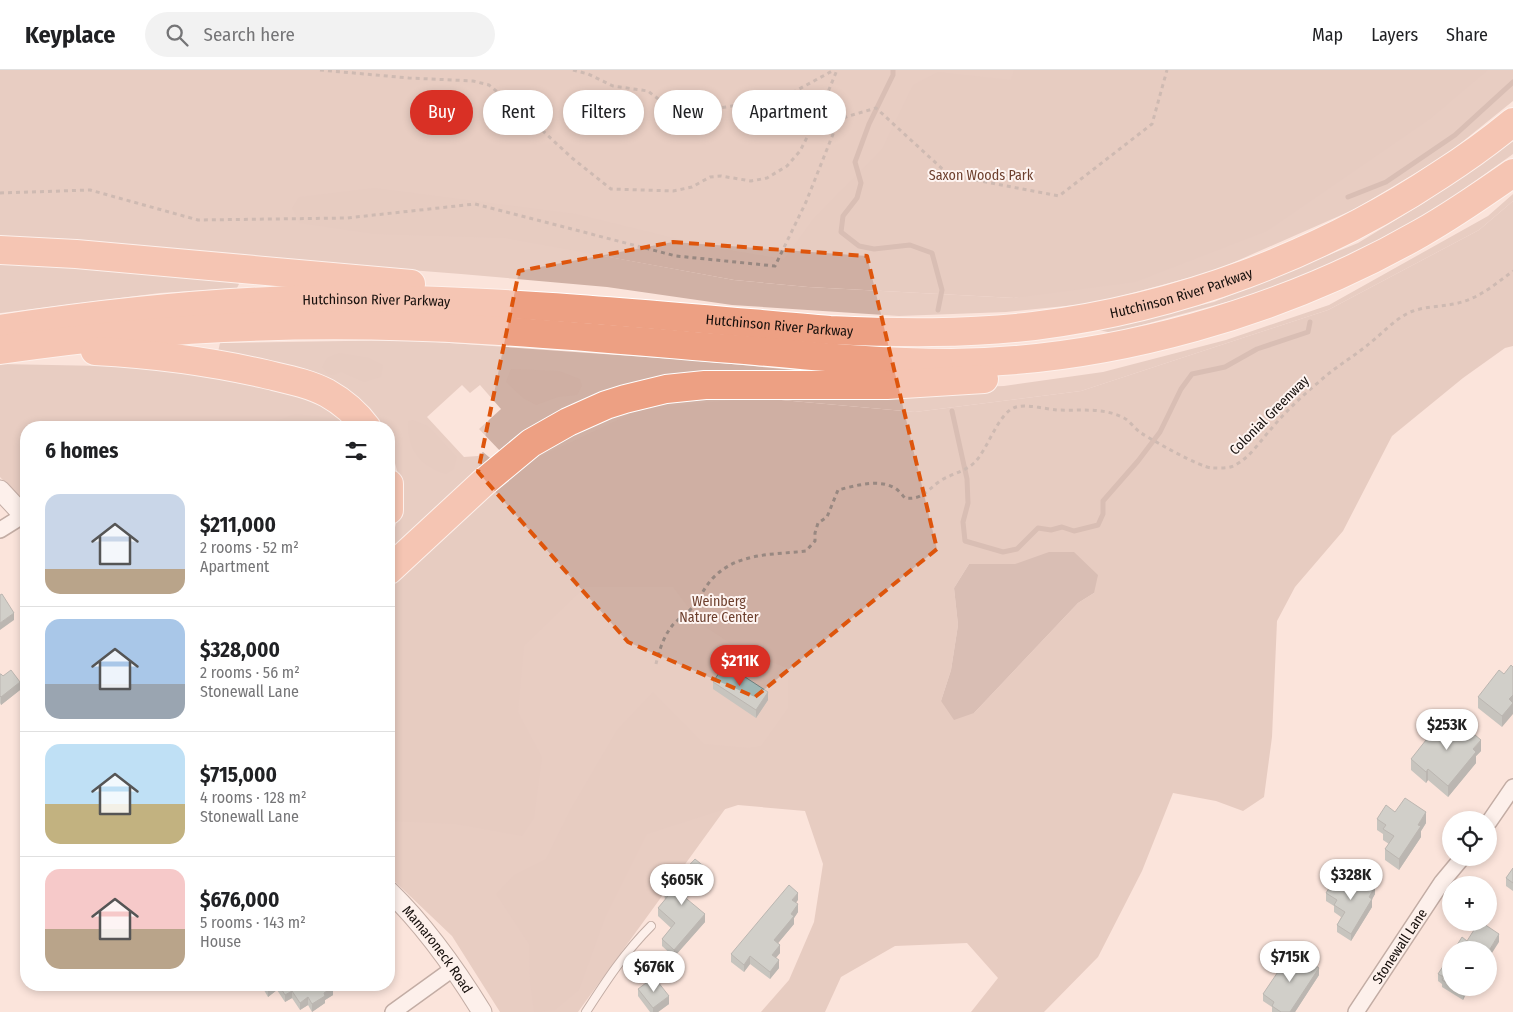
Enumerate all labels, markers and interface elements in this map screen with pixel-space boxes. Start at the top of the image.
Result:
search box [145,12,495,57]
text: Keyplace [25,21,115,49]
icon: search [163,21,191,49]
text: Search here [203,23,295,46]
text: Map [1312,24,1343,46]
text: Layers [1371,24,1418,46]
text: Share [1446,24,1488,46]
chip: Buy [410,90,473,135]
chip: Rent [483,90,553,135]
chip: Filters [563,90,644,135]
chip: New [654,90,722,135]
chip: Apartment [732,90,846,135]
park label: Saxon Woods Park [929,167,1034,184]
street label: Hutchinson River Parkway [1108,264,1256,322]
street label: Hutchinson River Parkway [302,291,451,310]
street label: Hutchinson River Parkway [705,311,854,340]
street label: Colonial Greenway [1226,372,1313,459]
icon: filters [342,437,370,465]
text: 6 homes [45,438,118,464]
text: $211,000 [200,512,276,538]
icon: home [85,514,145,574]
text: 2 rooms · 52 m² [200,538,299,557]
text: Apartment [200,557,269,576]
park label: Weinberg Nature Center [679,593,759,626]
text: $328,000 [200,637,280,663]
icon: home [85,639,145,699]
pin: $211K [705,644,775,687]
text: $211K [721,651,759,670]
text: 2 rooms · 56 m² [200,663,300,682]
text: Stonewall Lane [200,682,299,701]
pin: $253K [1412,708,1482,751]
text: $253K [1427,715,1467,734]
text: $715,000 [200,762,277,788]
icon: home [85,764,145,824]
text: 4 rooms · 128 m² [200,788,307,807]
text: Stonewall Lane [200,807,299,826]
map controls [1442,811,1497,996]
button: locate [1442,811,1497,866]
pin: $328K [1316,858,1386,901]
pin: $605K [647,864,717,906]
text: $328K [1331,865,1371,884]
text: $605K [661,870,703,889]
button: + [1442,876,1497,931]
text: $676,000 [200,887,279,913]
icon: home [85,889,145,949]
street label: Mamaroneck Road [399,902,476,996]
street label: Stonewall Lane [1369,905,1431,987]
text: 5 rooms · 143 m² [200,913,306,932]
text: House [200,932,241,951]
pin: $715K [1255,940,1325,983]
button: − [1442,941,1497,996]
text: $715K [1271,947,1309,966]
pin: $676K [619,950,689,993]
text: $676K [634,957,674,976]

